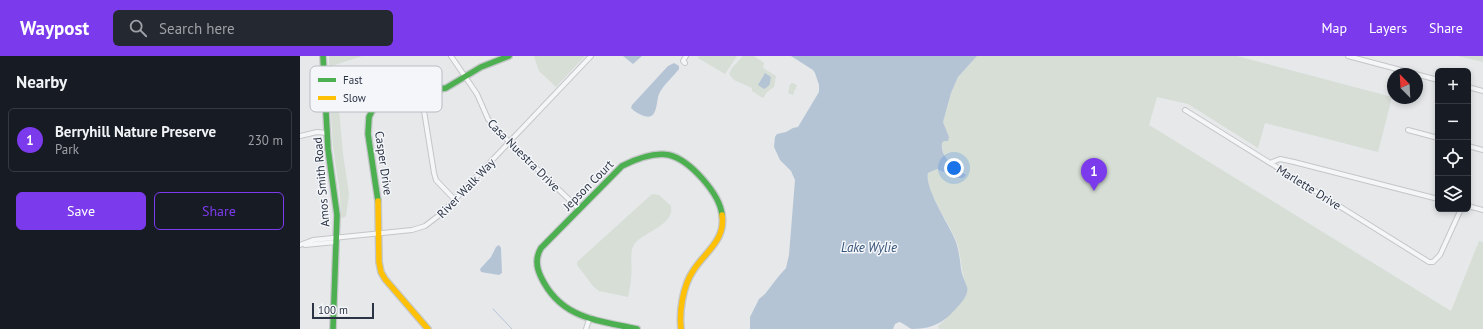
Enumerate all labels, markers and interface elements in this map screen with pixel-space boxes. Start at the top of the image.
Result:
search box [113,10,393,46]
text: Waypost [20,16,89,40]
icon: search [127,17,149,39]
text: Search here [159,19,235,38]
text: Map [1321,19,1347,37]
text: Layers [1369,19,1407,37]
text: Share [1429,19,1463,37]
legend [310,66,442,112]
north arrow [1387,68,1423,104]
map controls [1435,68,1471,212]
button: + [1435,68,1471,104]
text: Nearby [16,71,67,93]
text: Fast [343,73,363,87]
text: Slow [343,91,366,105]
button: − [1435,104,1471,140]
street label: Casa Nuestra Drive [485,116,563,194]
text: Berryhill Nature Preserve [55,122,216,141]
street label: Casper Drive [372,130,396,196]
text: 1 [26,132,34,149]
text: 230 m [248,132,283,149]
street label: Amos Smith Road [310,137,332,227]
button: locate [1435,140,1471,176]
text: Park [55,141,79,158]
street label: River Walk Way [434,155,499,221]
street label: Jepson Court [559,157,616,214]
your location [944,158,964,178]
pin: 1 [1081,158,1107,191]
street label: Marlette Drive [1274,161,1344,213]
button: layers [1435,176,1471,212]
button: Save [16,192,146,230]
button: Share [154,192,284,230]
water label: Lake Wylie [841,239,897,256]
scale bar [312,301,374,320]
text: 100 m [318,303,348,317]

